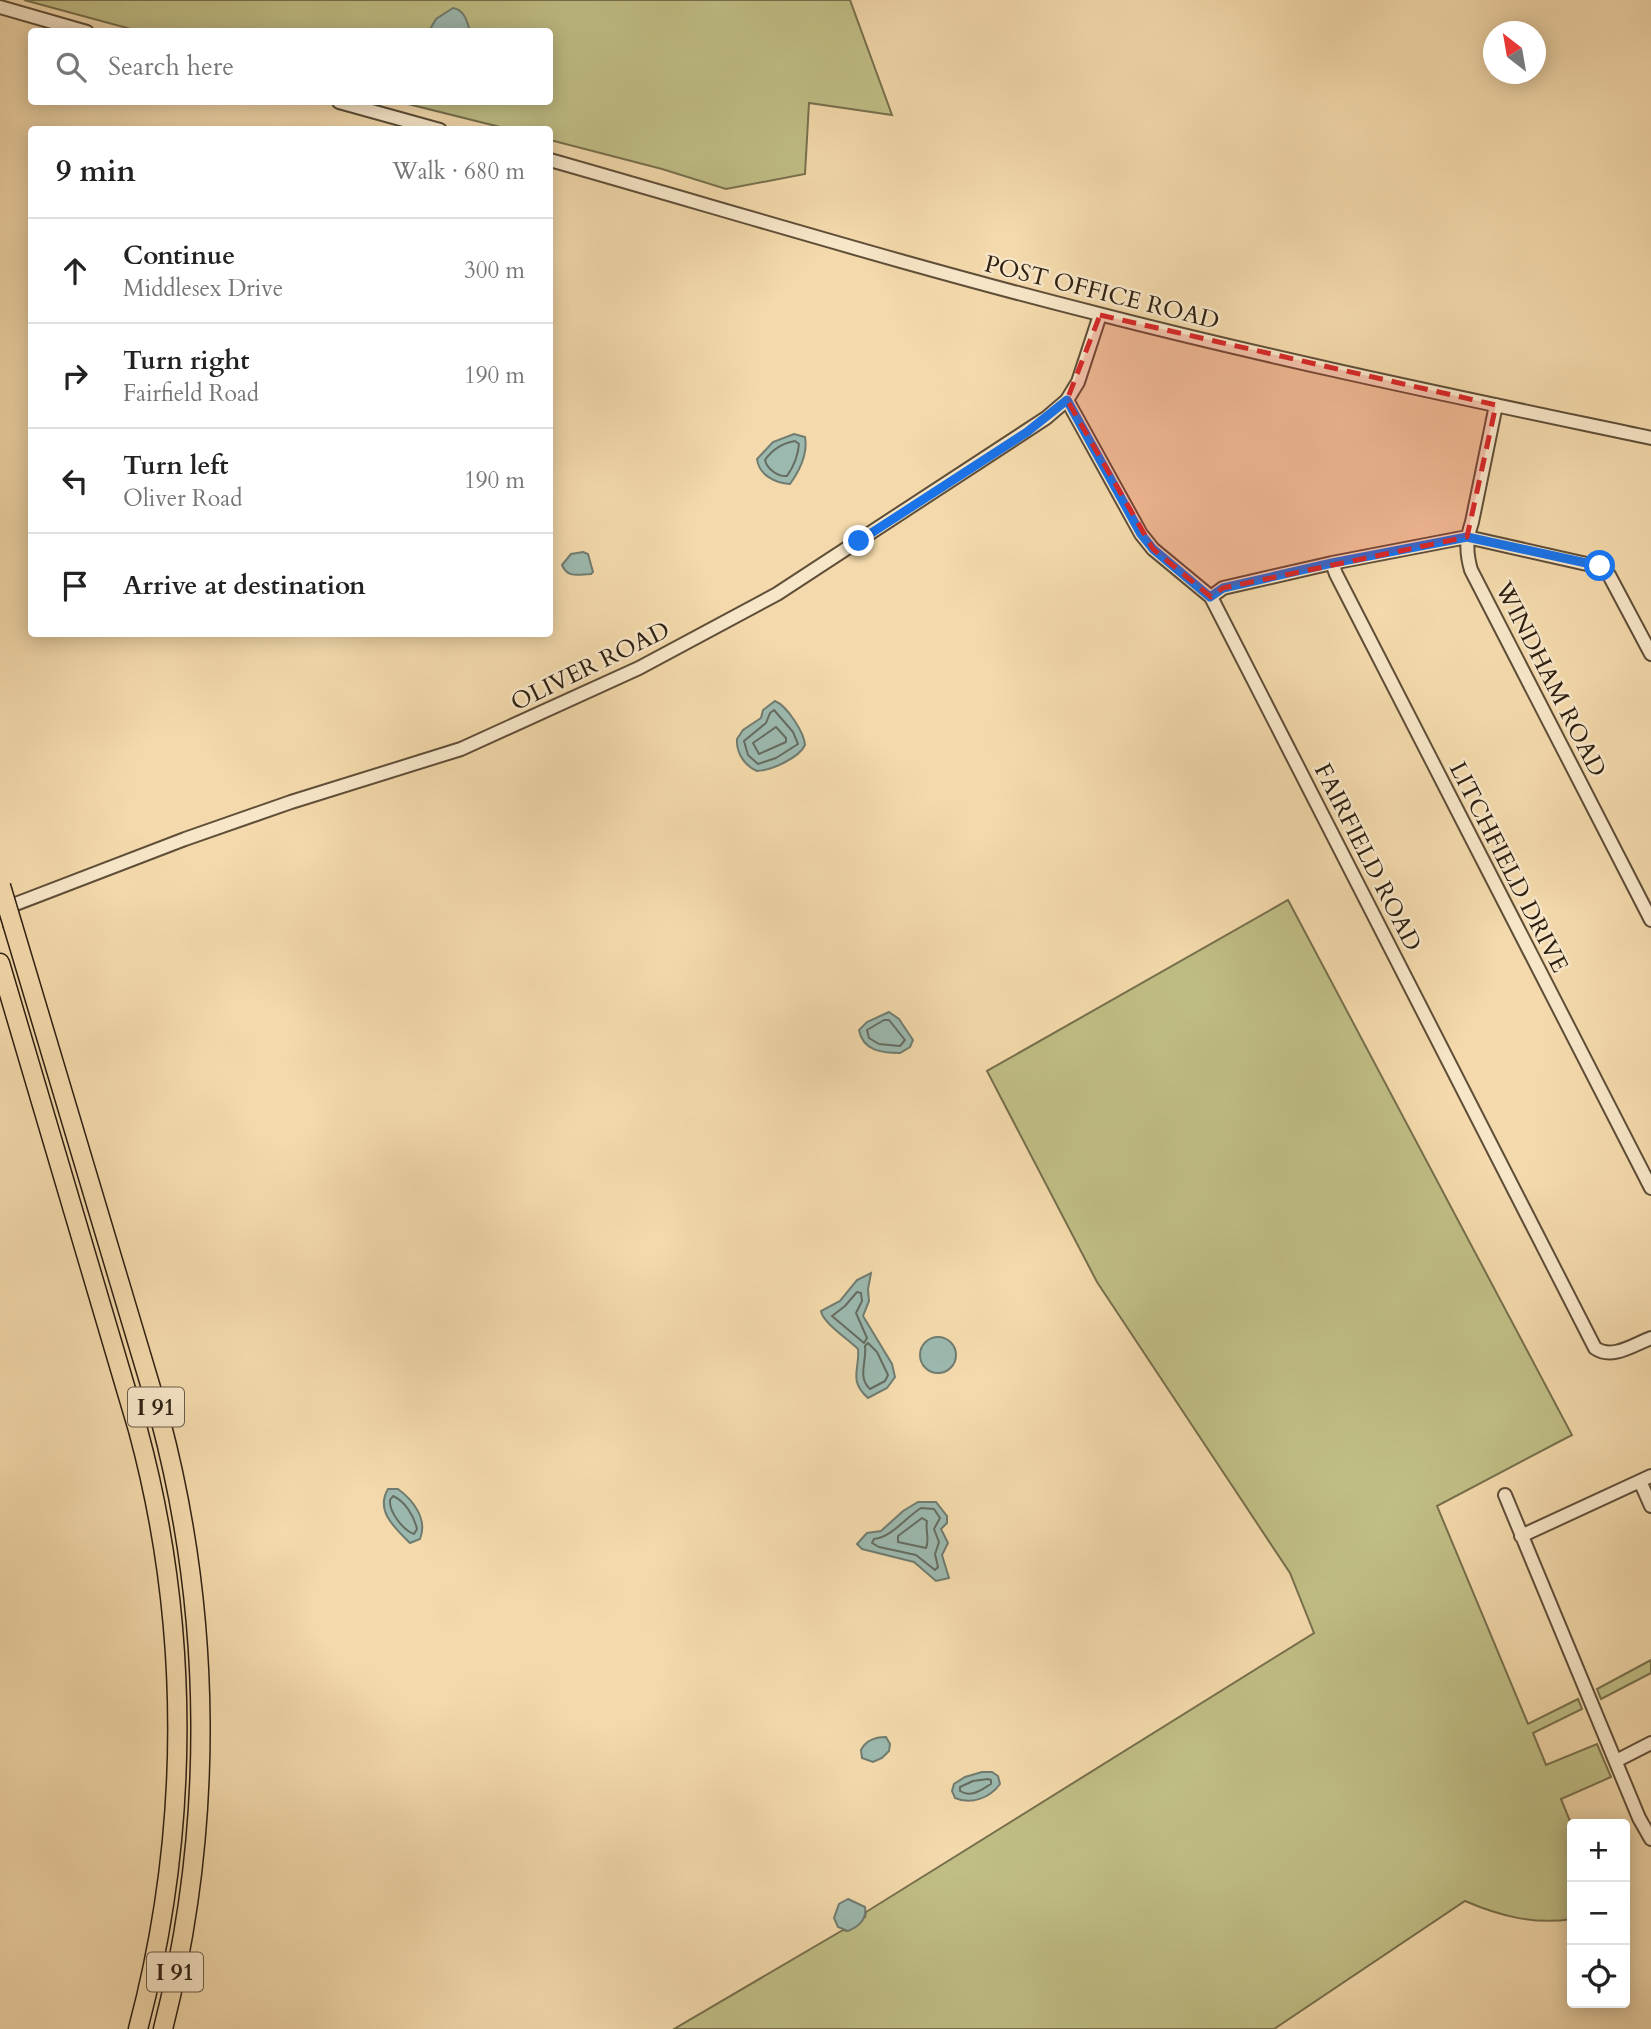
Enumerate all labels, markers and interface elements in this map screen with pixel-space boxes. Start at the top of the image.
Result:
north arrow [1483,21,1546,84]
search box [28,28,553,105]
icon: search [52,48,90,86]
text: Search here [108,49,234,84]
text: 9 min [56,151,136,192]
text: Walk · 680 m [392,156,525,187]
text: Continue [123,238,235,273]
street label: POST OFFICE ROAD [981,247,1223,338]
icon: ahead [56,252,94,290]
text: 300 m [464,255,525,286]
text: Middlesex Drive [123,273,283,304]
text: Turn right [123,343,250,378]
icon: right [56,357,94,395]
text: 190 m [464,360,525,391]
text: Fairfield Road [123,378,259,409]
text: Turn left [123,448,228,483]
icon: left [56,462,94,500]
text: 190 m [464,465,525,496]
text: Oliver Road [123,483,242,514]
route end [843,525,874,556]
route start [1584,550,1615,581]
icon: arrive [56,567,94,605]
text: Arrive at destination [123,568,366,603]
street label: WINDHAM ROAD [1487,575,1614,782]
street label: OLIVER ROAD [505,614,675,719]
street label: LITCHFIELD DRIVE [1441,756,1576,978]
street label: FAIRFIELD ROAD [1306,758,1429,957]
road number: I 91 [128,1388,184,1426]
map controls [1567,1819,1630,2008]
button: + [1567,1819,1630,1882]
button: − [1567,1882,1630,1945]
button: locate [1567,1945,1630,2008]
road number: I 91 [147,1952,203,1992]

